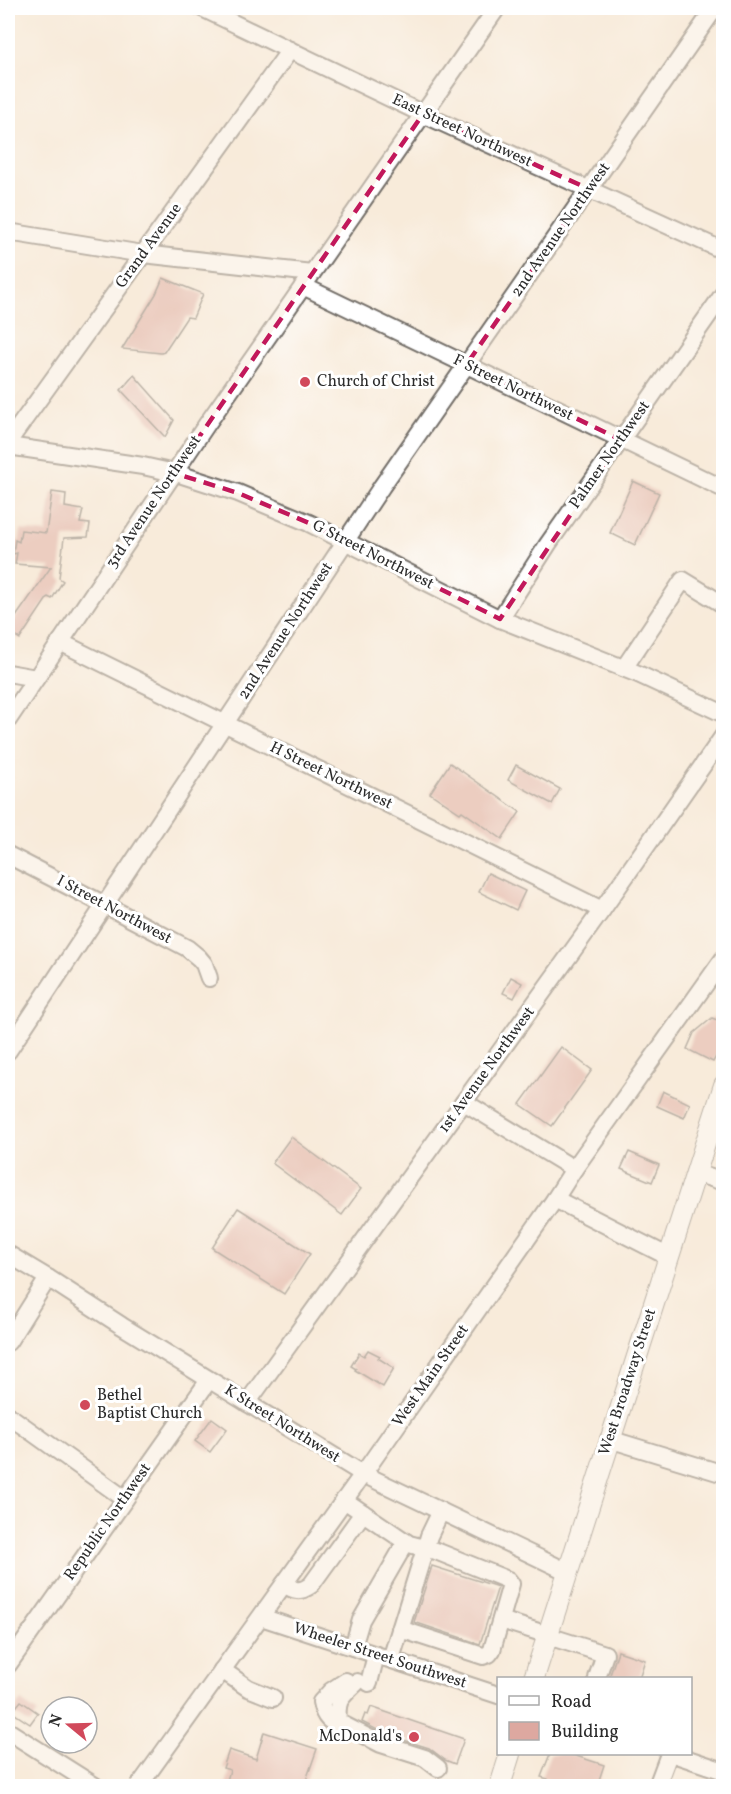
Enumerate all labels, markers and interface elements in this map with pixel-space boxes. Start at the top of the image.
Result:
street label: East Street Northwest [388,89,536,173]
street label: 2nd Avenue Northwest [506,158,616,302]
street label: Grand Avenue [111,199,187,293]
street label: F Street Northwest [449,349,577,427]
place label: Church of Christ [317,371,435,393]
marker: Church of Christ [298,375,312,389]
street label: Palmer Northwest [564,396,656,514]
street label: 3rd Avenue Northwest [101,431,207,573]
street label: G Street Northwest [308,515,438,595]
street label: 2nd Avenue Northwest [233,558,339,704]
street label: H Street Northwest [266,737,396,815]
street label: I Street Northwest [52,870,176,950]
street label: 1st Avenue Northwest [434,1002,541,1138]
street label: West Broadway Street [594,1305,662,1458]
street label: West Main Street [387,1320,475,1432]
street label: K Street Northwest [220,1379,345,1469]
place label: Bethel Baptist Church [97,1385,202,1425]
marker: Bethel Baptist Church [78,1398,92,1412]
street label: Republic Northwest [59,1459,157,1585]
street label: Wheeler Street Southwest [290,1618,470,1695]
legend [497,1677,692,1755]
text: Road [551,1690,592,1715]
north arrow [39,1695,99,1755]
text: N [44,1711,69,1730]
text: Building [551,1720,619,1745]
place label: McDonald's [319,1726,402,1748]
marker: McDonald's [407,1730,421,1744]

